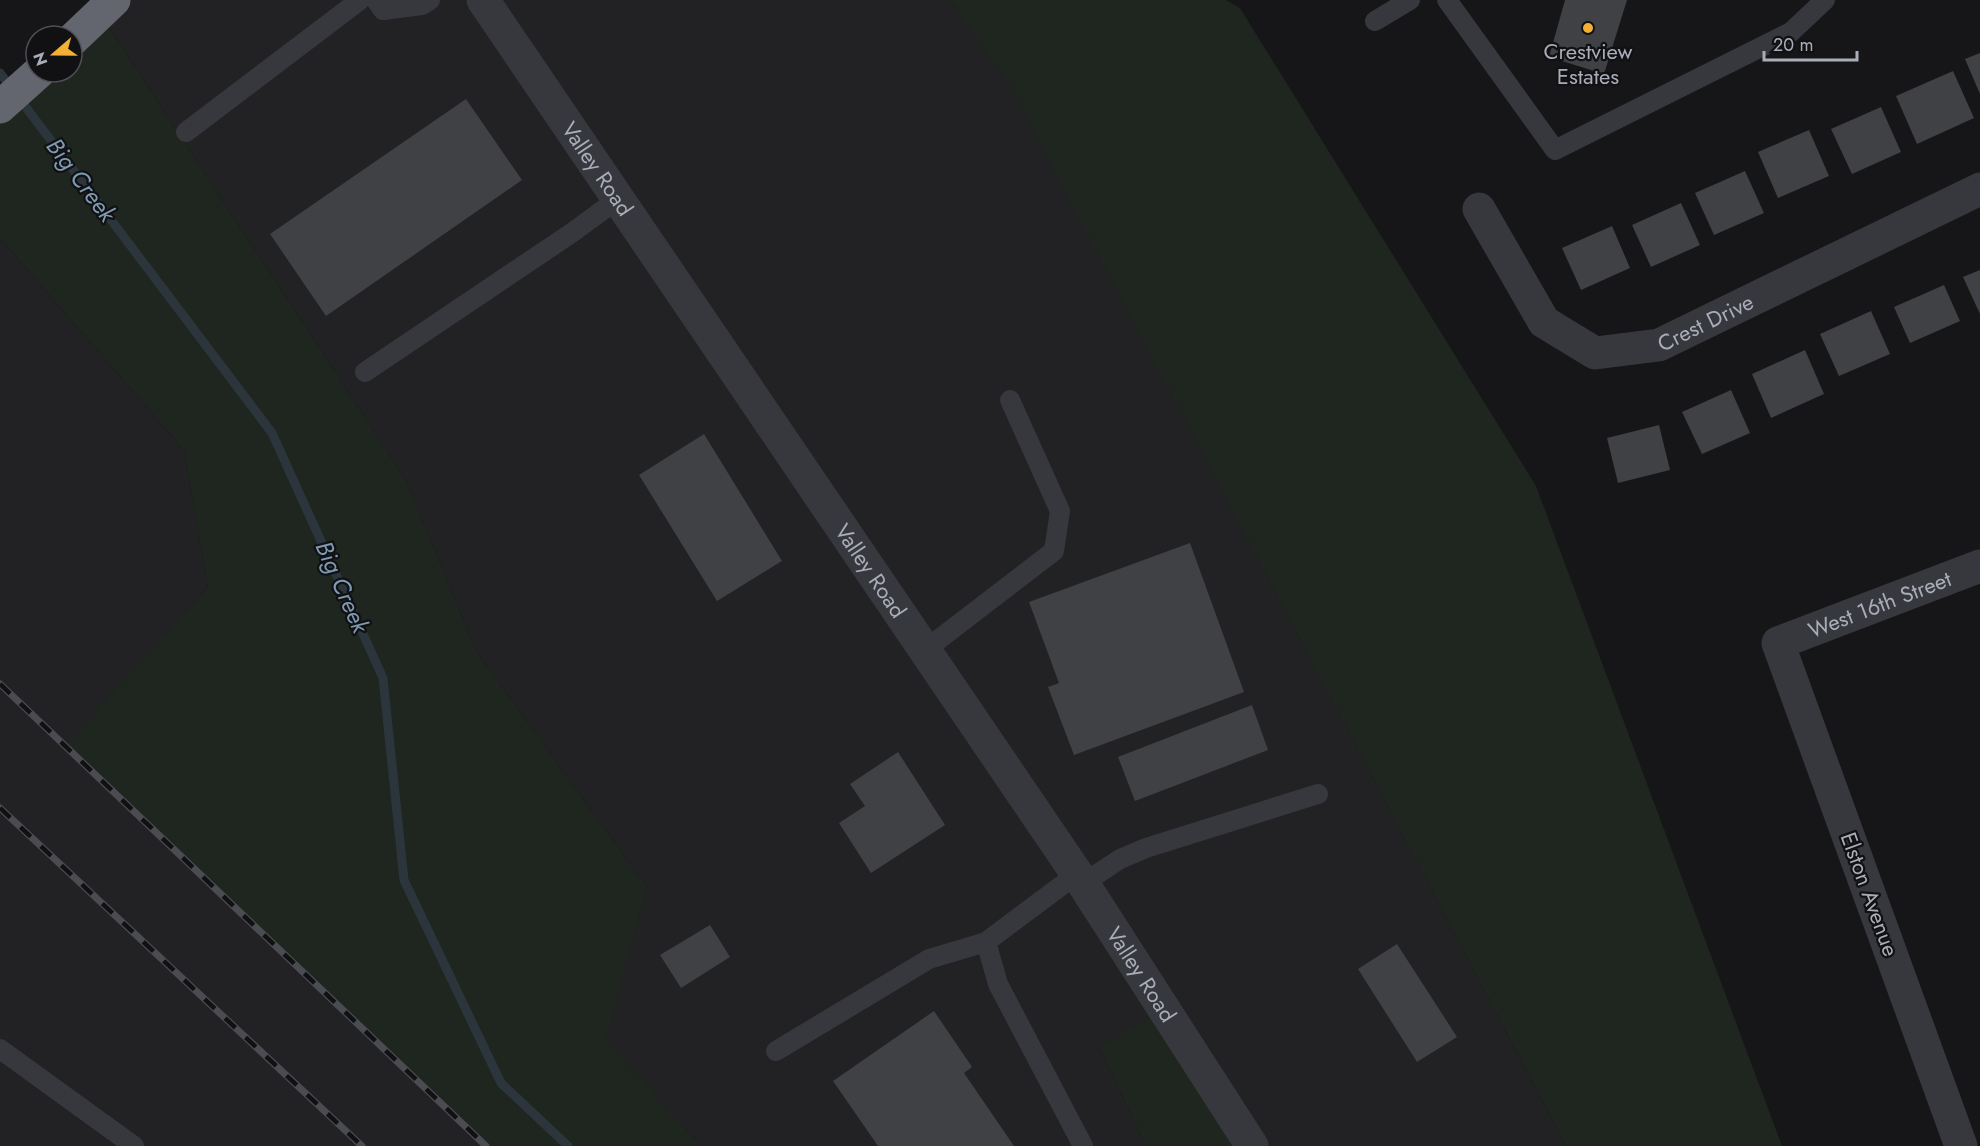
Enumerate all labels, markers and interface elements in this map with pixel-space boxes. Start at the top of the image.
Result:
marker: Crestview Estates [1581,21,1595,35]
north arrow [24,24,84,84]
scale bar [1764,24,1857,62]
text: 20 m [1773,32,1813,58]
place label: Crestview Estates [1543,35,1633,92]
text: N [27,49,53,69]
street label: Valley Road [554,115,641,222]
water label: Big Creek [38,130,126,231]
street label: Crest Drive [1652,286,1759,359]
street label: Valley Road [827,517,914,624]
water label: Big Creek [307,535,379,640]
street label: West 16th Street [1803,562,1956,646]
street label: Elston Avenue [1833,827,1907,961]
street label: Valley Road [1099,920,1184,1028]

